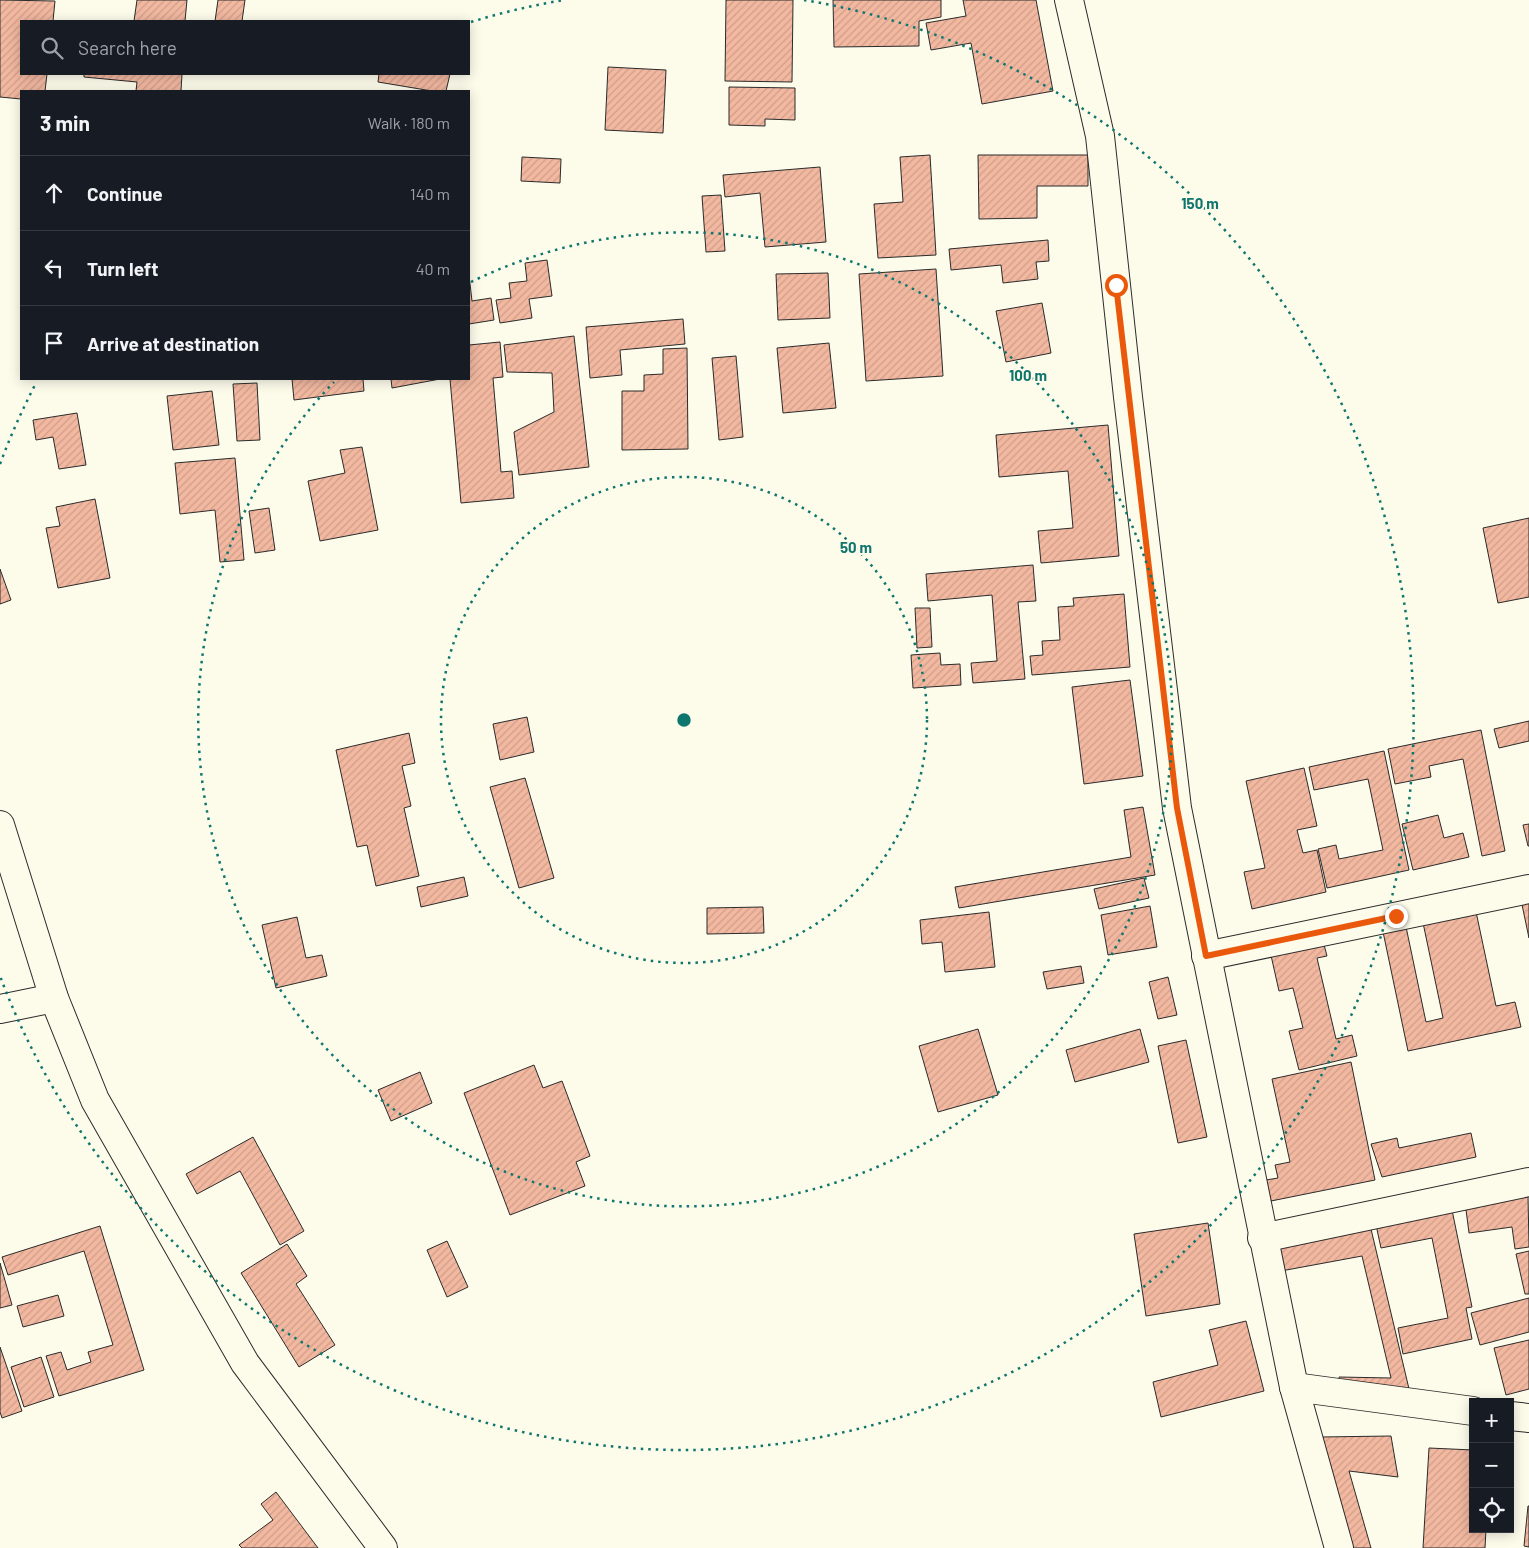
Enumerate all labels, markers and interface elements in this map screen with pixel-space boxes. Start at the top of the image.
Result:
search box [20,20,470,75]
icon: search [38,34,66,62]
text: Search here [78,36,177,59]
text: 3 min [40,110,90,135]
text: Walk · 180 m [368,113,450,132]
icon: ahead [40,179,68,207]
text: Continue [87,182,163,205]
text: 140 m [410,184,450,203]
text: 150 m [1181,194,1219,212]
icon: left [40,254,68,282]
text: Turn left [87,257,158,280]
text: 40 m [416,259,450,278]
route start [1105,274,1128,297]
icon: arrive [40,329,68,357]
text: Arrive at destination [87,332,259,355]
text: 100 m [1009,366,1047,384]
text: 50 m [840,538,872,556]
centre of rings [675,711,693,729]
route end [1385,905,1408,928]
map controls [1469,1398,1514,1533]
button: + [1469,1398,1514,1443]
button: − [1469,1443,1514,1488]
button: locate [1469,1488,1514,1533]

